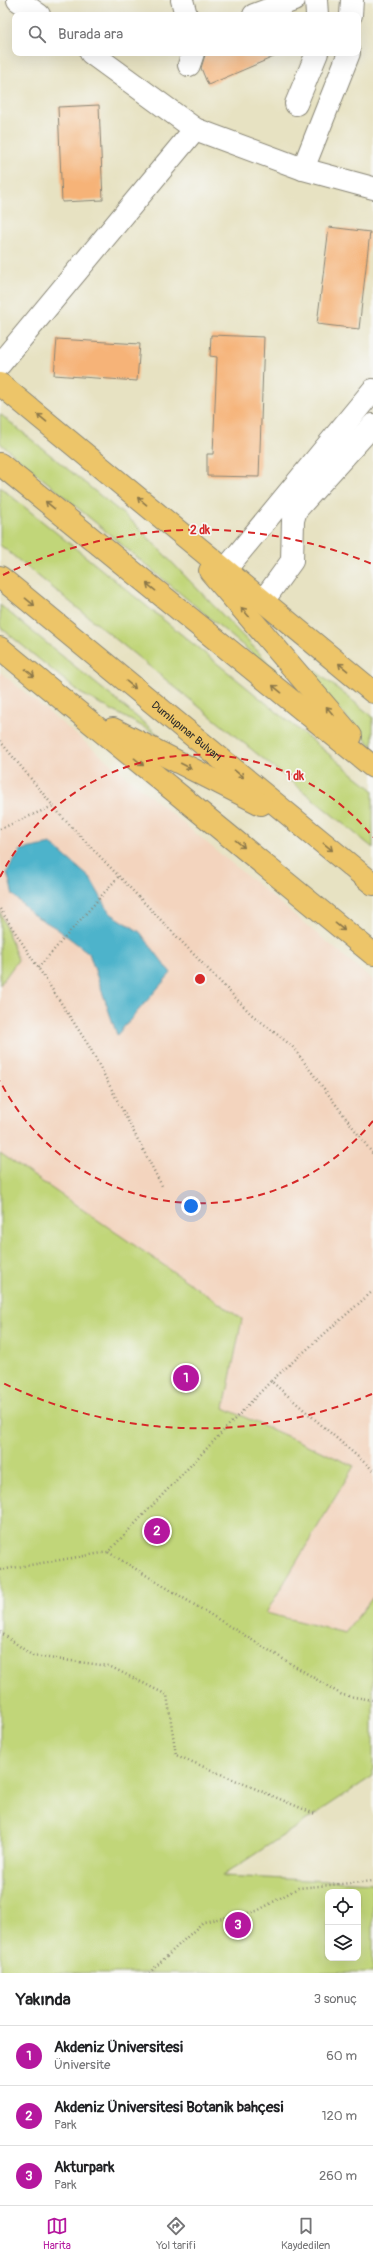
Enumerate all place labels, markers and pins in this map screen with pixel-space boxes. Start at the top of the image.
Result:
centre of rings [193,972,207,986]
pin: 1 [173,1363,199,1393]
pin: 2 [144,1516,170,1546]
pin: 3 [225,1910,251,1940]

